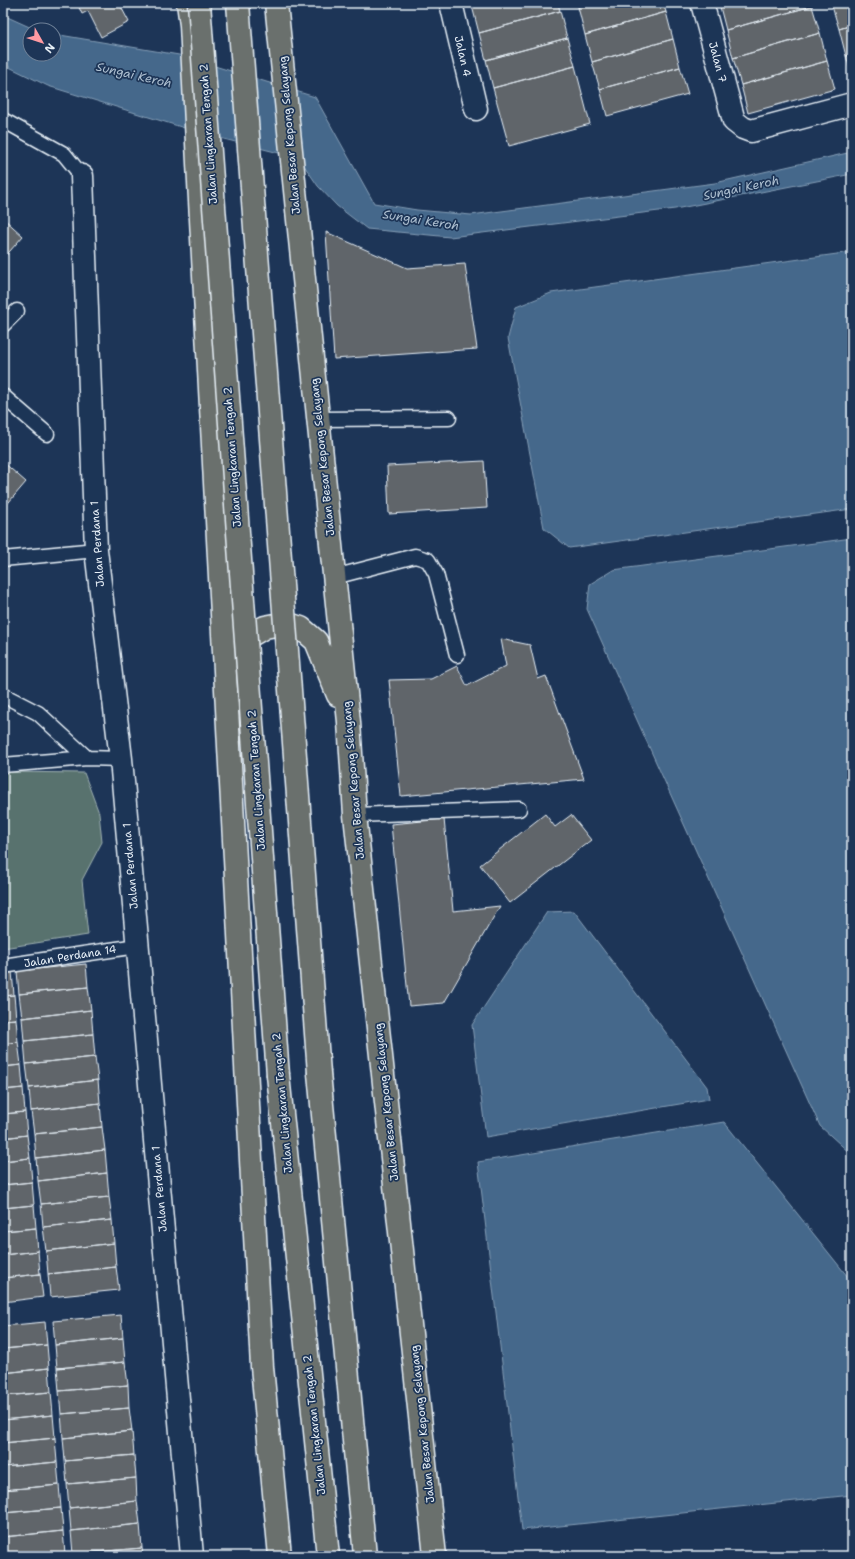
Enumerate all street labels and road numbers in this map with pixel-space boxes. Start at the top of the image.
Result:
street label: Jalan 4 [451,34,475,78]
street label: Jalan 7 [705,40,730,84]
street label: Jalan Besar Kepong Selayang [275,55,304,215]
street label: Jalan Lingkaran Tengah 2 [196,63,221,205]
street label: Jalan Besar Kepong Selayang [307,377,338,537]
street label: Jalan Lingkaran Tengah 2 [220,386,245,528]
street label: Jalan Perdana 1 [87,500,108,588]
street label: Jalan Besar Kepong Selayang [339,700,368,860]
street label: Jalan Lingkaran Tengah 2 [244,709,269,851]
street label: Jalan Perdana 1 [119,822,142,910]
street label: Jalan Perdana 14 [23,942,118,971]
street label: Jalan Besar Kepong Selayang [371,1022,402,1182]
street label: Jalan Lingkaran Tengah 2 [269,1032,296,1174]
street label: Jalan Perdana 1 [148,1145,171,1233]
street label: Jalan Besar Kepong Selayang [407,1344,438,1504]
street label: Jalan Lingkaran Tengah 2 [300,1354,329,1496]

